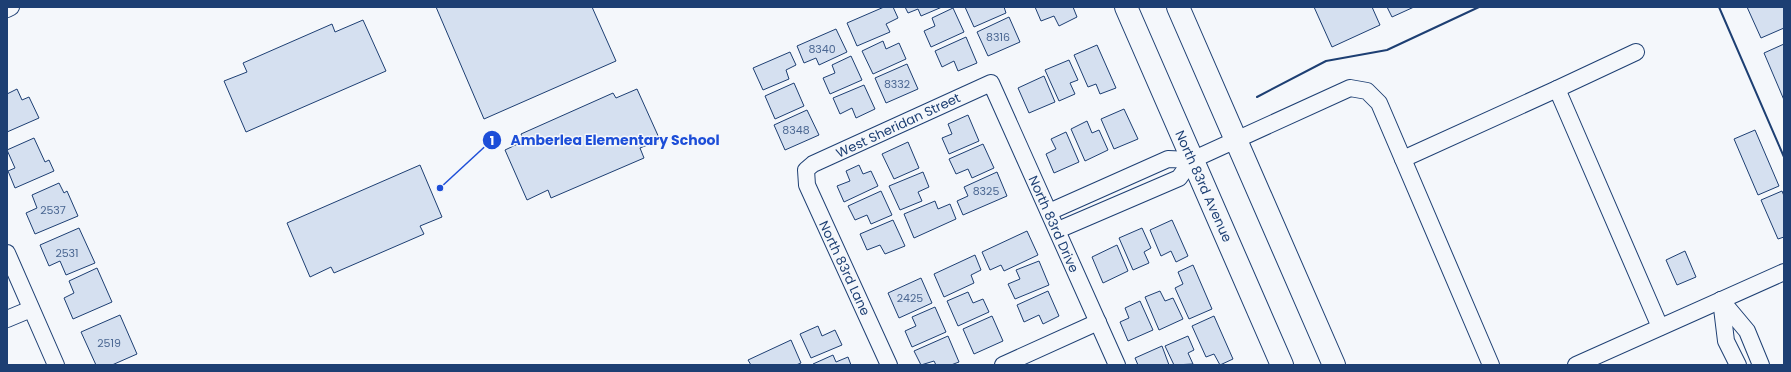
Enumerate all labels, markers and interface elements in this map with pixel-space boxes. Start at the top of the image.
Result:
house number: 8316 [986,29,1010,45]
house number: 8340 [808,41,836,57]
house number: 8332 [884,76,910,92]
street label: West Sheridan Street [833,88,964,163]
house number: 8348 [782,122,810,138]
callout: Amberlea Elementary School [482,127,727,153]
street label: North 83rd Avenue [1170,127,1237,245]
text: Amberlea Elementary School [510,130,720,150]
text: 1 [490,132,494,149]
street label: North 83rd Drive [1024,173,1083,276]
house number: 8325 [973,183,999,199]
house number: 2537 [40,202,66,218]
street label: North 83rd Lane [814,218,875,319]
house number: 2531 [55,245,79,261]
house number: 2425 [897,290,923,306]
house number: 2519 [97,335,121,351]

